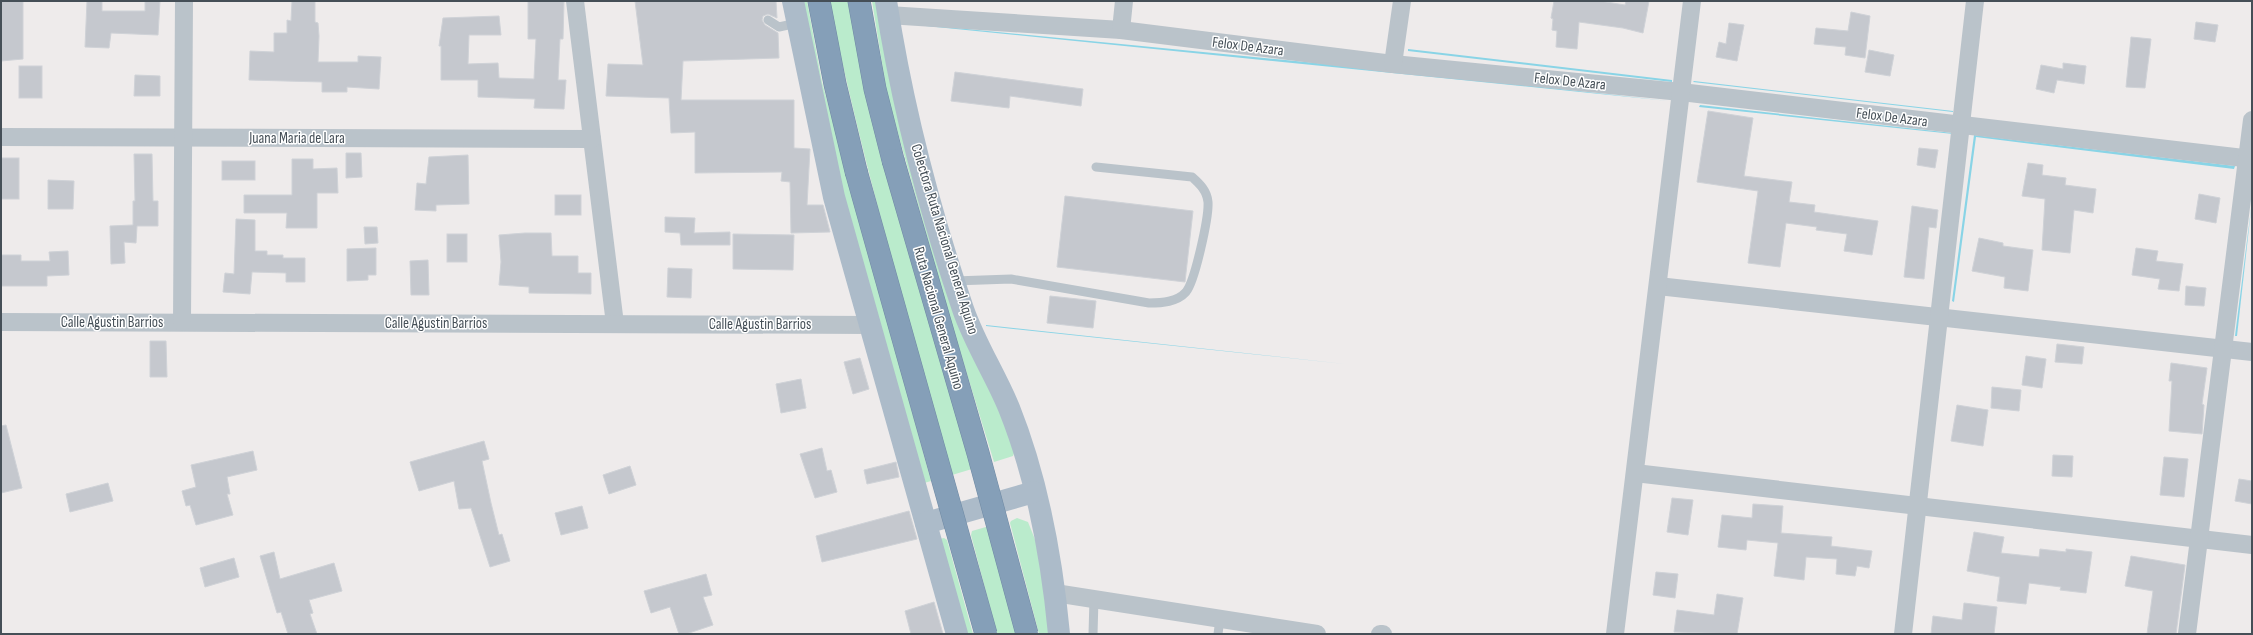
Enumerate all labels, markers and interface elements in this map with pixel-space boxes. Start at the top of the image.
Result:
street label: Felox De Azara [1211,33,1285,60]
street label: Felox De Azara [1533,68,1607,95]
street label: Felox De Azara [1855,104,1929,131]
street label: Juana Maria de Lara [248,129,345,148]
street label: Colectora Ruta Nacional General Aquino [907,142,983,336]
street label: Ruta Nacional General Aquino [910,245,968,391]
street label: Calle Agustin Barrios [61,313,163,332]
street label: Calle Agustin Barrios [385,314,487,333]
street label: Calle Agustin Barrios [709,315,811,334]

